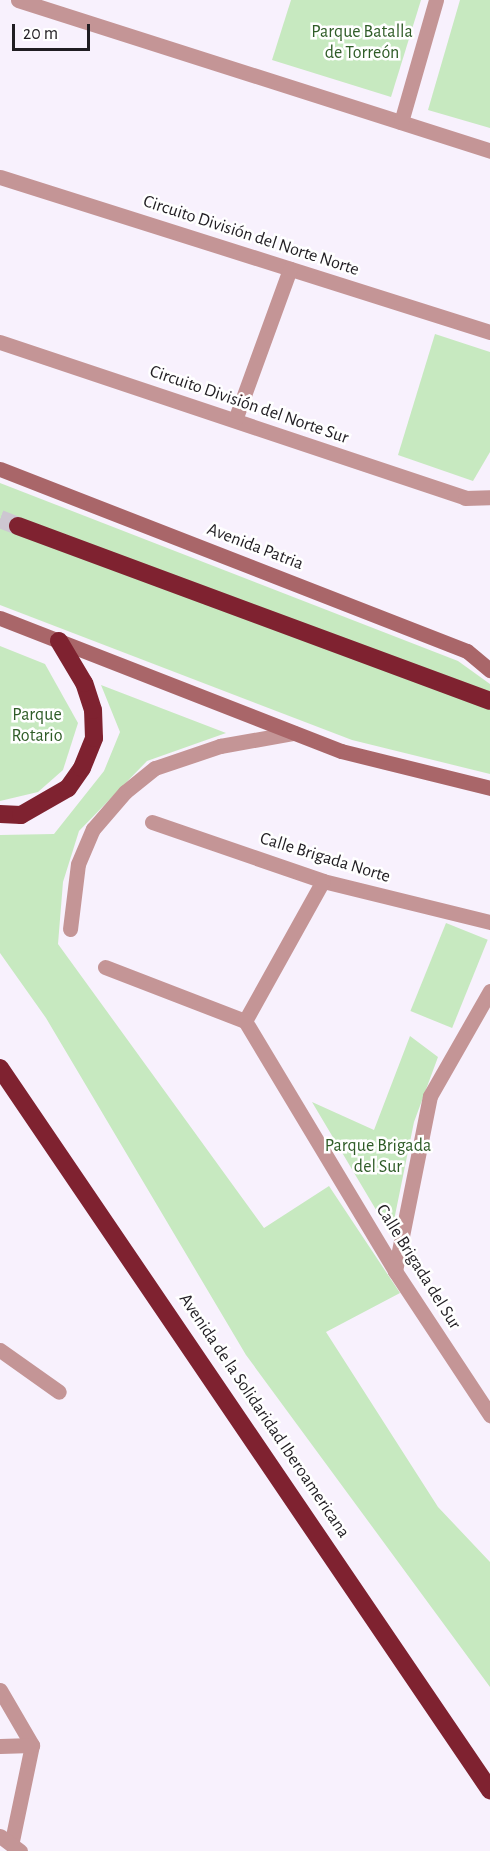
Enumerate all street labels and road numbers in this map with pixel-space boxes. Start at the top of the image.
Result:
street label: Circuito División del Norte Norte [140,191,362,281]
street label: Circuito División del Norte Sur [147,361,351,449]
street label: Avenida Patria [204,519,306,575]
street label: Calle Brigada Norte [257,828,393,888]
street label: Calle Brigada del Sur [371,1201,465,1333]
street label: Avenida de la Solidaridad Iberoamericana [174,1290,354,1542]

